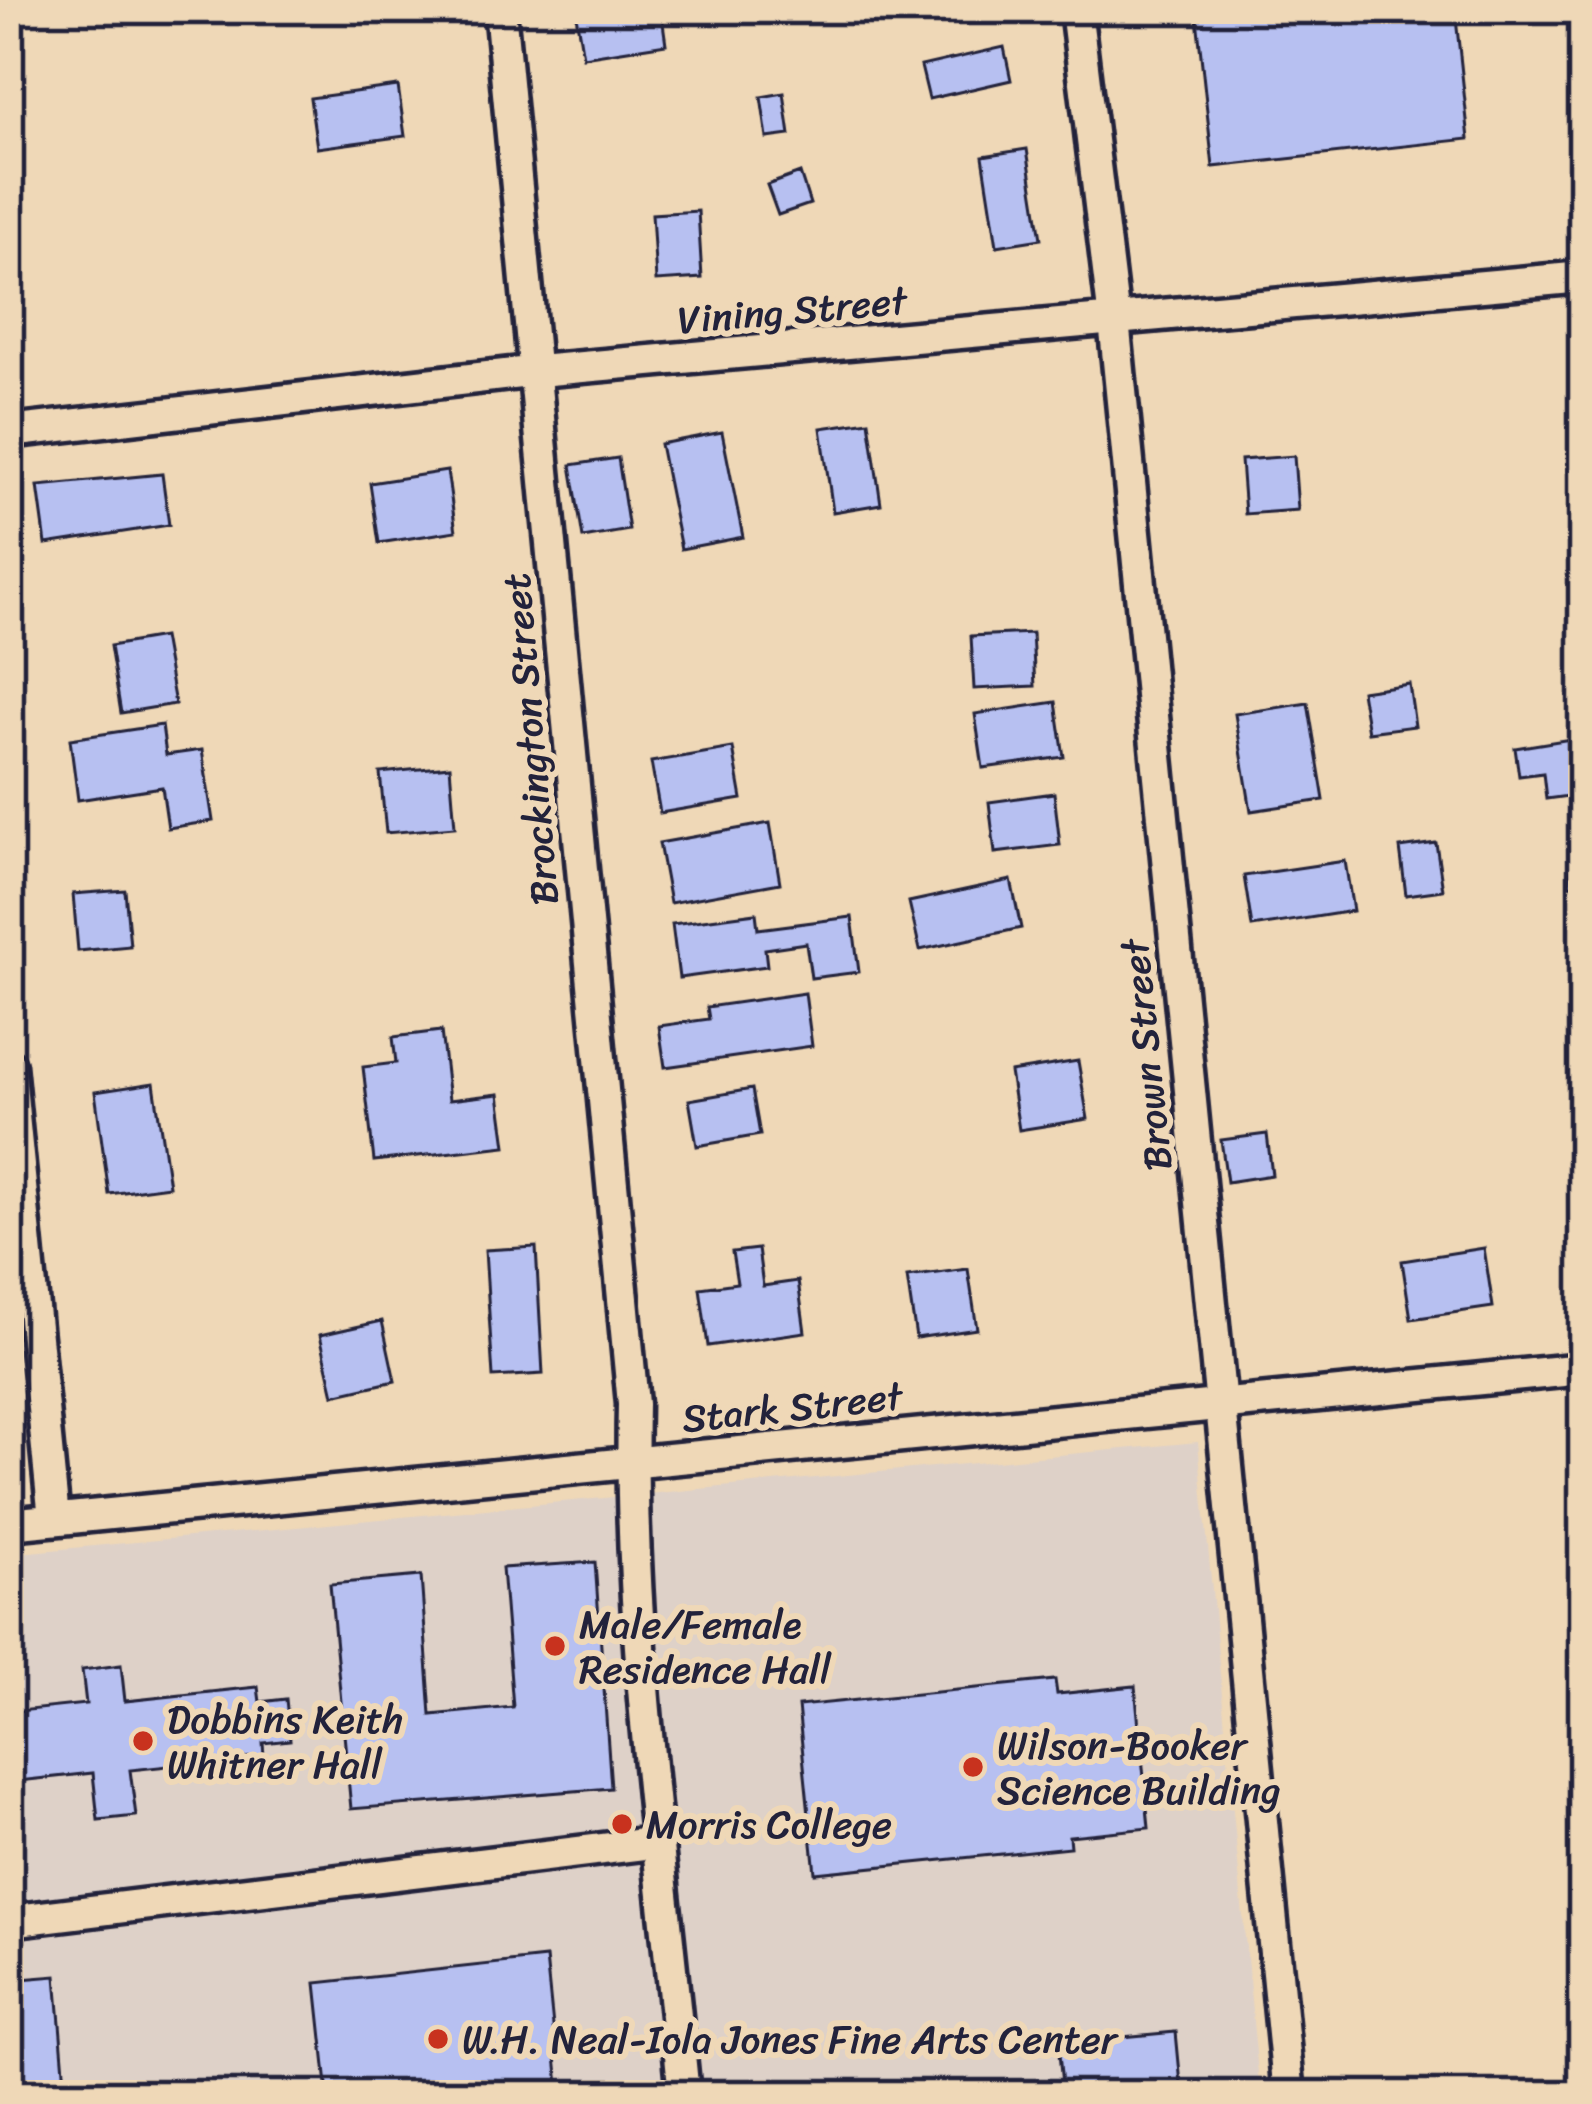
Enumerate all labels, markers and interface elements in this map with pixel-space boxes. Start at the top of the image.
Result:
street label: Vining Street [674,266,911,354]
street label: Brockington Street [481,570,579,908]
street label: Brown Street [1099,935,1192,1174]
street label: Stark Street [678,1361,907,1453]
place label: Male/Female Residence Hall [579,1590,832,1704]
marker: Male/Female Residence Hall [542,1633,568,1659]
place label: Dobbins Keith Whitner Hall [167,1685,403,1799]
place label: Wilson-Booker Science Building [997,1711,1281,1825]
marker: Dobbins Keith Whitner Hall [130,1728,156,1754]
marker: Wilson-Booker Science Building [960,1754,986,1780]
place label: Morris College [646,1790,892,1859]
marker: Morris College [609,1811,635,1837]
place label: W.H. Neal-Iola Jones Fine Arts Center [462,2005,1119,2074]
marker: W.H. Neal-Iola Jones Fine Arts Center [425,2026,451,2052]

